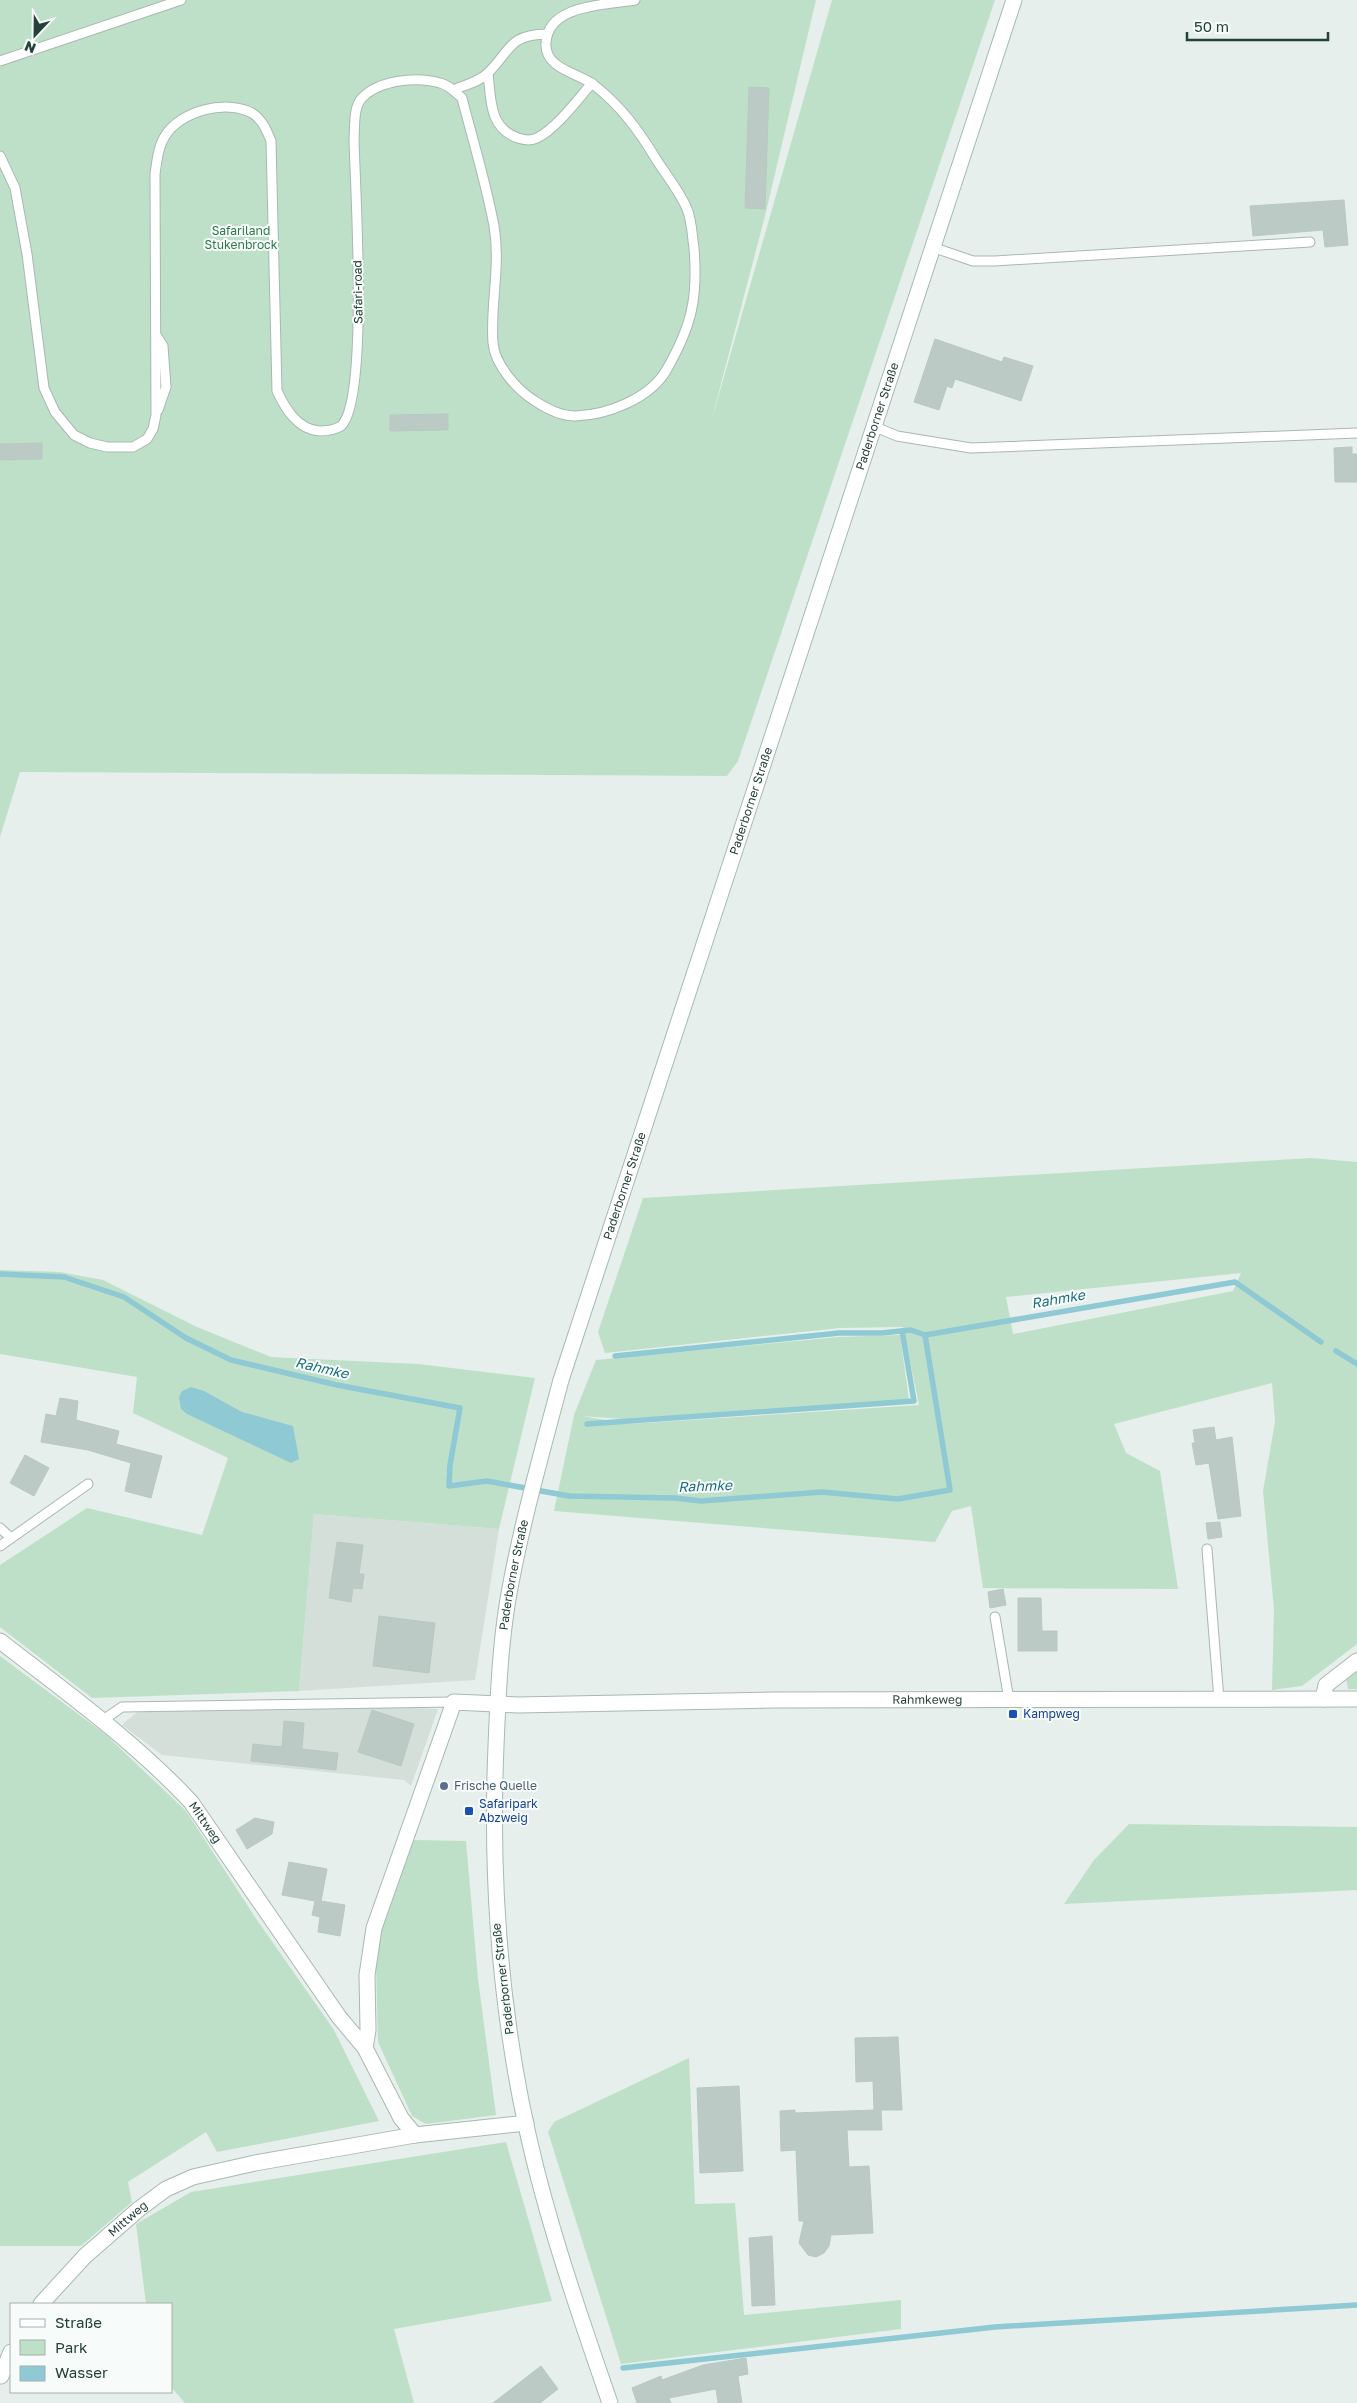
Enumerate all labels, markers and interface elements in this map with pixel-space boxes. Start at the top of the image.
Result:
north arrow [10,10,60,60]
scale bar [1187,10,1328,42]
text: 50 m [1194,17,1229,35]
text: N [22,38,38,57]
park label: Safariland Stukenbrock [205,223,278,252]
street label: Safari-road [349,260,366,324]
street label: Paderborner Straße [852,360,902,472]
street label: Paderborner Straße [726,745,775,857]
street label: Paderborner Straße [600,1130,649,1242]
water label: Rahmke [1030,1285,1087,1312]
water label: Rahmke [294,1353,351,1382]
water label: Rahmke [678,1476,733,1495]
street label: Paderborner Straße [496,1518,531,1631]
street label: Rahmkeweg [892,1692,962,1707]
place label: Kampweg [1023,1706,1080,1721]
marker: Kampweg [1007,1708,1019,1720]
place label: Frische Quelle [454,1778,537,1793]
marker: Frische Quelle [438,1780,450,1792]
place label: Safaripark Abzweig [479,1796,538,1825]
street label: Mittweg [186,1799,225,1846]
marker: Safaripark Abzweig [463,1805,475,1817]
street label: Paderborner Straße [488,1922,517,2036]
street label: Mittweg [105,2197,150,2239]
legend [10,2303,172,2393]
text: Straße [55,2313,102,2331]
text: Park [55,2338,88,2356]
text: Wasser [55,2363,108,2381]

